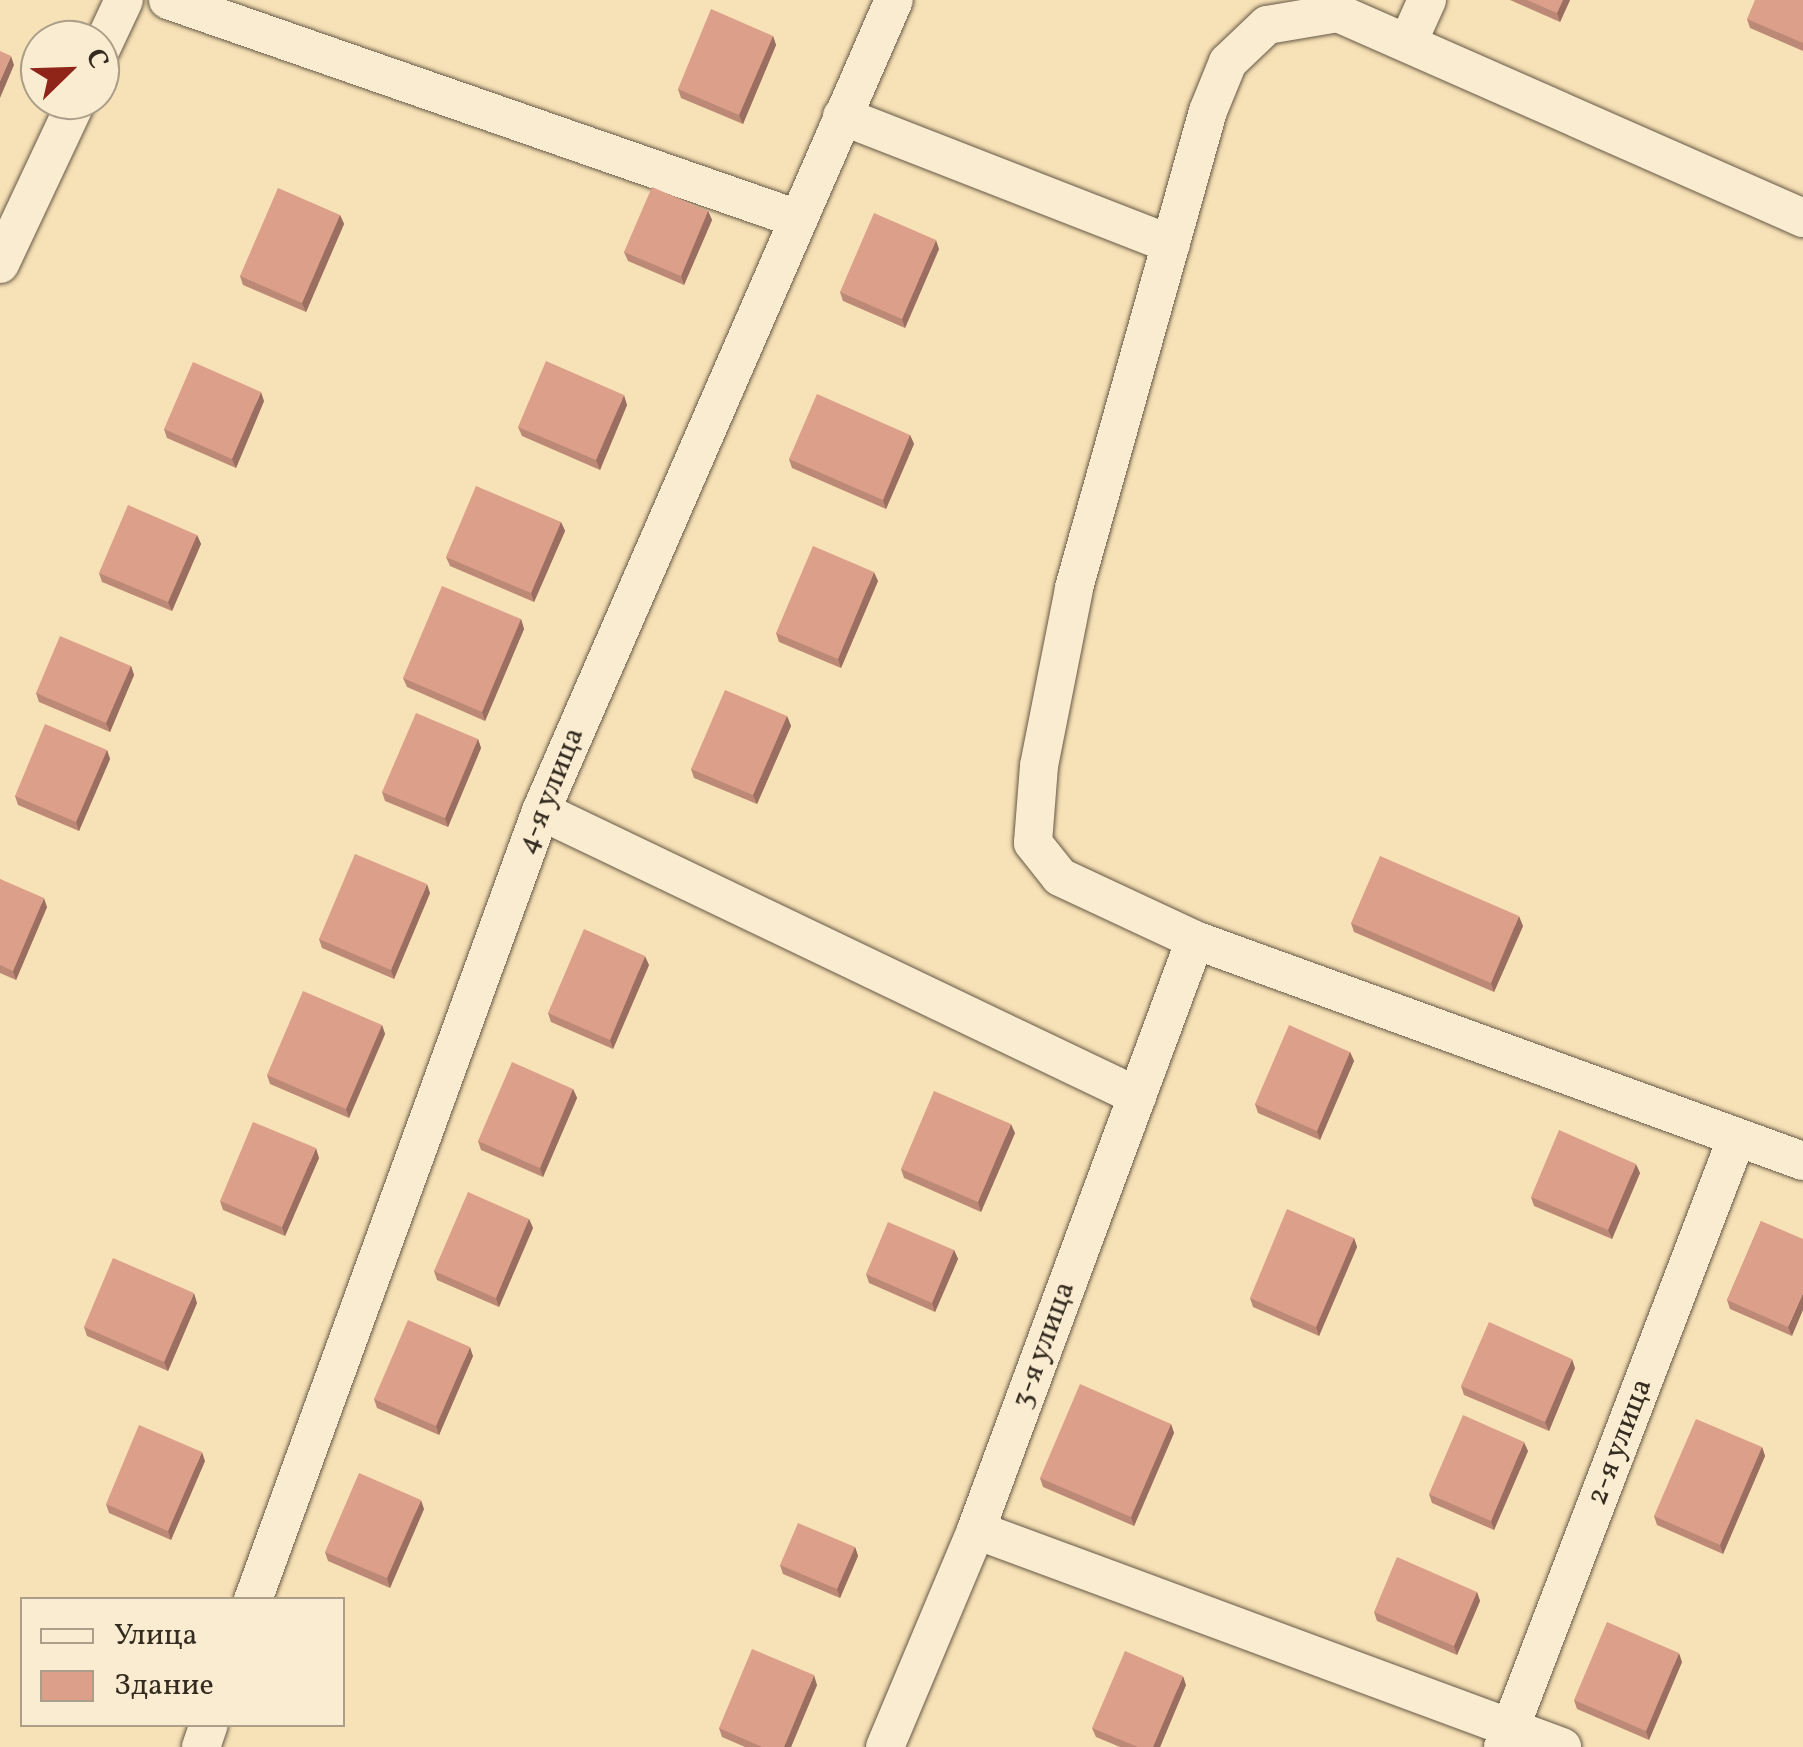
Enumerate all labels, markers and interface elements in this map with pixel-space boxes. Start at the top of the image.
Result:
north arrow [20,20,120,120]
text: С [75,43,118,75]
street label: 4-я улица [509,722,593,860]
street label: 3-я улица [1004,1276,1084,1414]
street label: 2-я улица [1579,1373,1661,1511]
legend [20,1597,345,1727]
text: Улица [114,1615,197,1657]
text: Здание [114,1665,214,1707]

